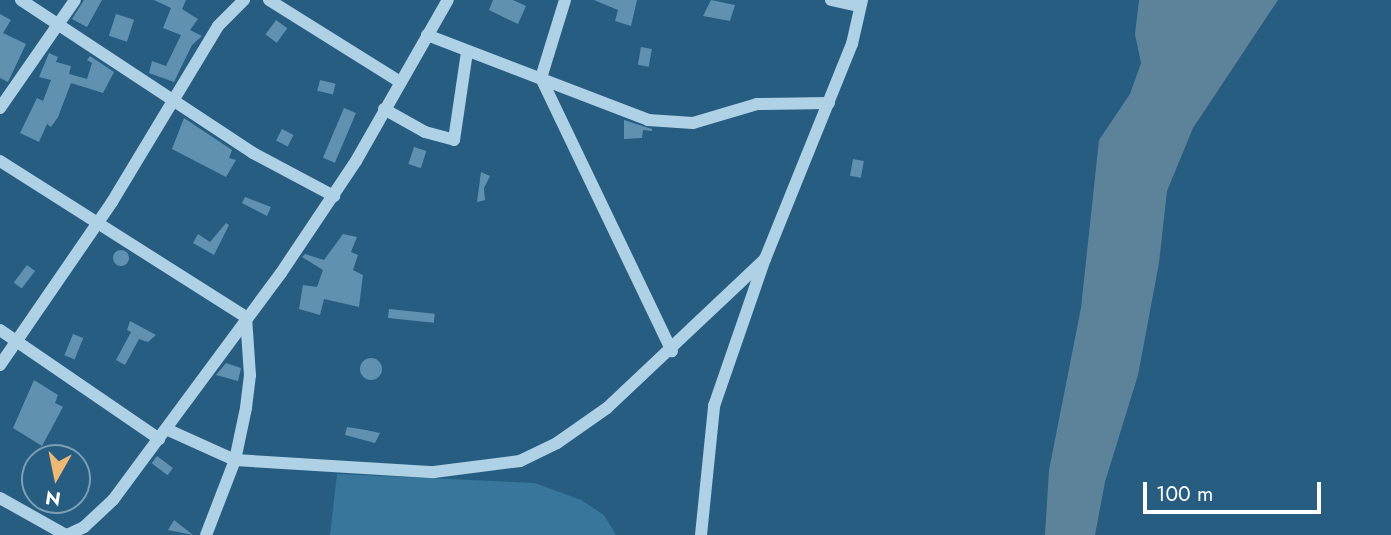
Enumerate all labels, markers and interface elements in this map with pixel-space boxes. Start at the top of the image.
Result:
north arrow [21,444,91,514]
scale bar [1146,468,1324,512]
text: 100 m [1156,479,1213,509]
text: N [43,484,63,513]

